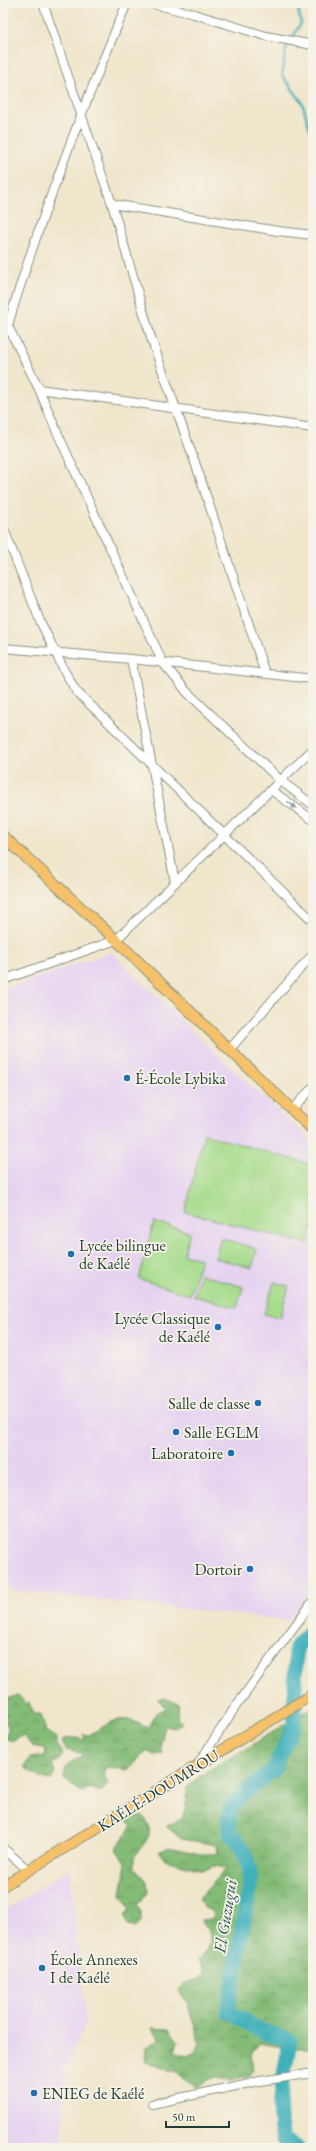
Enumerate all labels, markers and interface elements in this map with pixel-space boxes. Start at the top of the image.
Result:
one-way arrow [287,801,297,809]
place label: É-École Lybika [135,1068,226,1089]
marker: É-École Lybika [122,1073,132,1083]
place label: Lycée bilingue de Kaélé [79,1235,166,1274]
marker: Lycée bilingue de Kaélé [66,1249,76,1259]
place label: Lycée Classique de Kaélé [114,1308,210,1347]
marker: Lycée Classique de Kaélé [213,1322,223,1332]
place label: Salle de classe [168,1393,250,1414]
marker: Salle de classe [253,1398,263,1408]
place label: Salle EGLM [184,1422,259,1443]
marker: Salle EGLM [171,1427,181,1437]
place label: Laboratoire [151,1443,223,1464]
marker: Laboratoire [226,1448,236,1458]
place label: Dortoir [194,1559,243,1580]
marker: Dortoir [245,1564,255,1574]
street label: KAÉLÉ-DOUMROU [93,1744,223,1836]
water label: El Guzugui [208,1877,242,1955]
place label: École Annexes I de Kaélé [50,1949,138,1988]
marker: École Annexes I de Kaélé [37,1963,47,1973]
place label: ENIEG de Kaélé [42,2083,144,2104]
marker: ENIEG de Kaélé [29,2088,39,2098]
scale bar [166,2103,229,2129]
text: 50 m [172,2109,196,2125]

